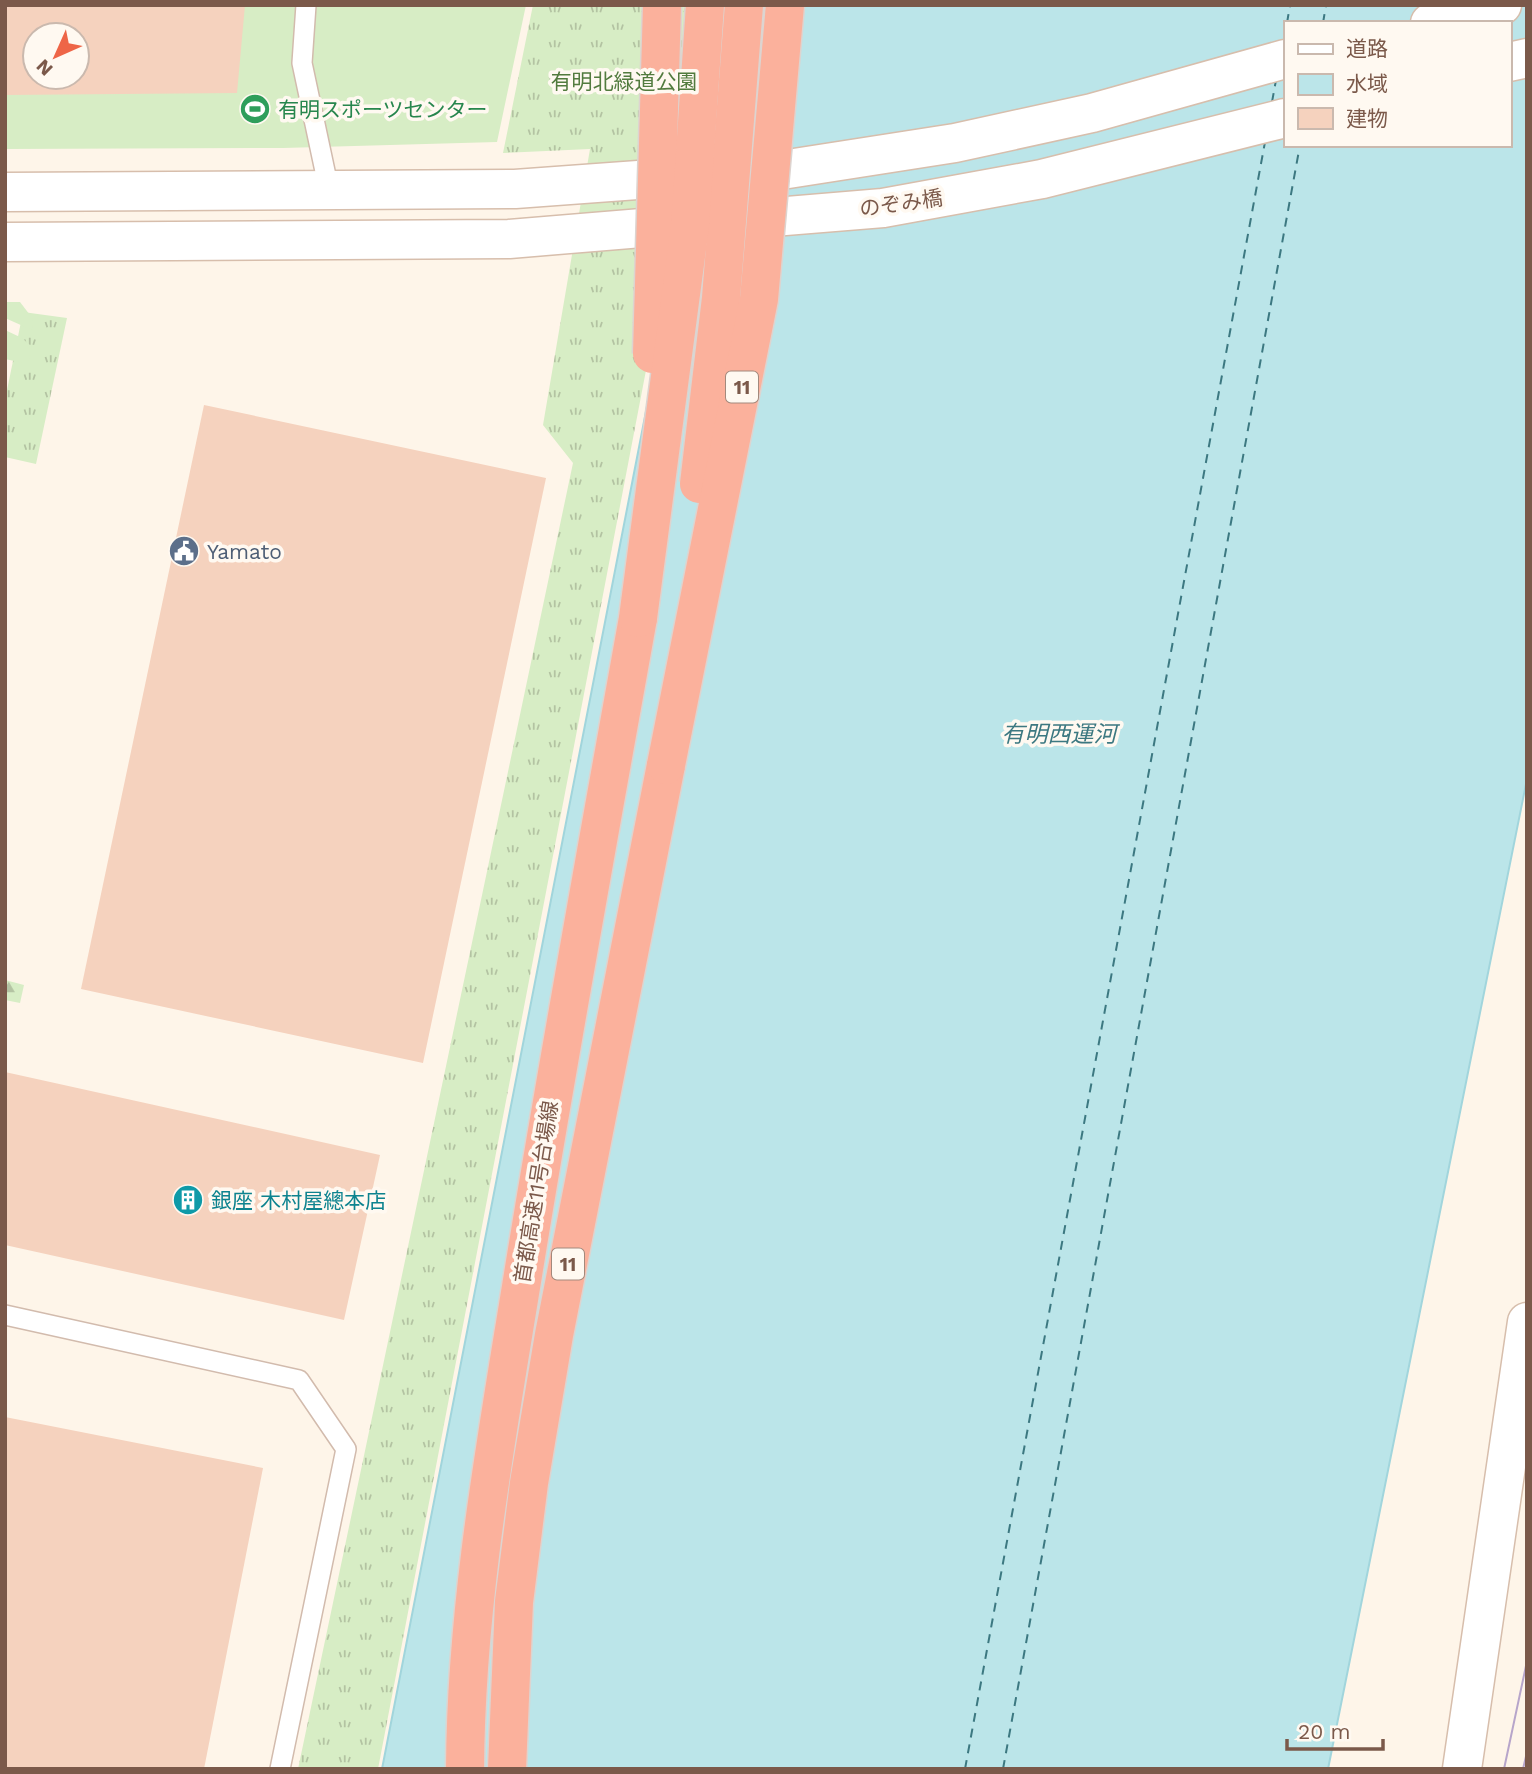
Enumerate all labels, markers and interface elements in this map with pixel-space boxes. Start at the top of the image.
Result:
north arrow [21,21,91,91]
legend [1284,21,1511,147]
text: 道路 [1346,36,1388,61]
text: N [31,55,57,81]
park label: 有明北緑道公園 [551,69,698,94]
text: 水域 [1346,71,1388,96]
sports icon: 有明スポーツセンター [238,92,272,126]
place label: 有明スポーツセンター [278,97,488,122]
text: 建物 [1346,106,1388,131]
street label: のぞみ橋 [858,185,944,221]
road number: 11 [726,372,758,402]
public building icon: Yamato [167,534,201,568]
place label: Yamato [207,539,282,564]
water label: 有明西運河 [1002,721,1121,748]
street label: 首都高速11号台場線 [509,1099,563,1285]
building icon: 銀座 木村屋總本店 [171,1183,205,1217]
place label: 銀座 木村屋總本店 [211,1188,386,1213]
road number: 11 [552,1248,584,1280]
scale bar [1287,1708,1383,1752]
text: 20 m [1298,1719,1350,1744]

